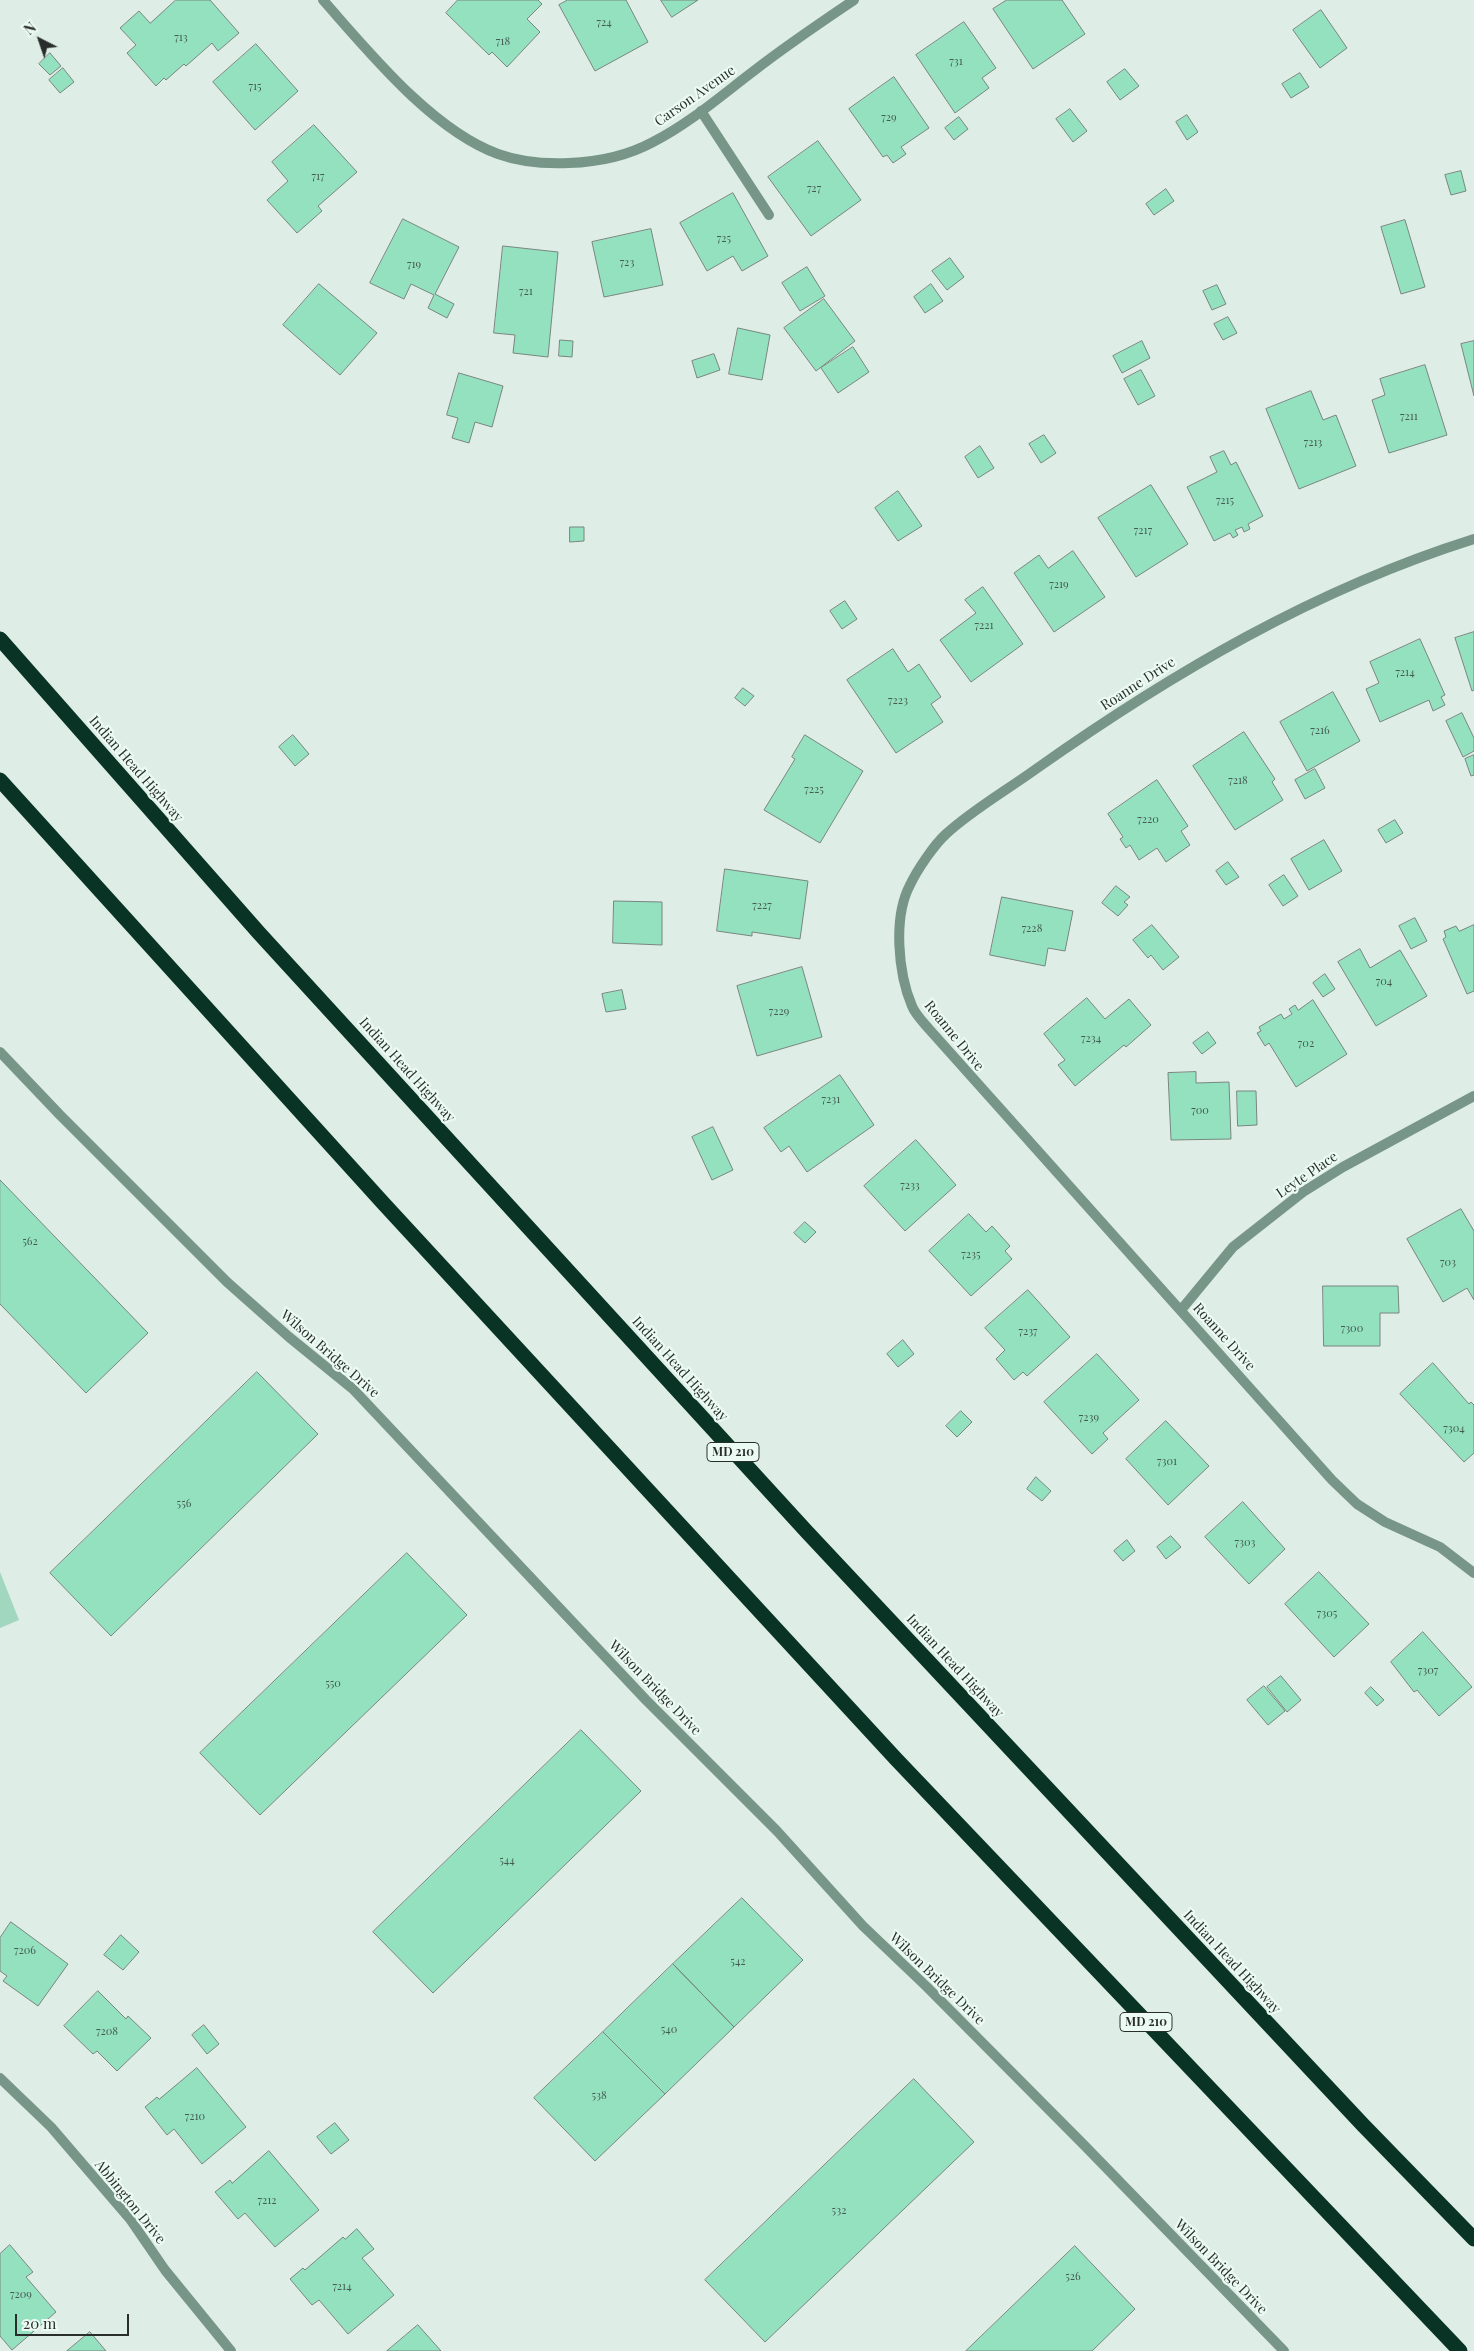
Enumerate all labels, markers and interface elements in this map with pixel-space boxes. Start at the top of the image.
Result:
north arrow [15,15,65,65]
house number: 724 [596,16,612,30]
text: N [20,18,40,39]
house number: 713 [174,31,188,45]
house number: 718 [496,35,510,49]
house number: 731 [949,55,963,69]
street label: Carson Avenue [651,62,739,130]
house number: 715 [249,80,261,94]
house number: 729 [881,111,897,125]
house number: 717 [311,170,325,184]
house number: 727 [807,182,821,196]
house number: 725 [717,232,731,246]
house number: 723 [620,256,634,270]
house number: 719 [407,258,421,272]
house number: 721 [519,285,533,299]
house number: 7211 [1400,410,1418,424]
house number: 7213 [1304,436,1322,450]
house number: 7215 [1216,494,1234,508]
house number: 7217 [1134,524,1152,538]
house number: 7219 [1049,578,1069,592]
house number: 7221 [974,619,994,633]
street label: Roanne Drive [1098,654,1178,714]
house number: 7214 [1395,666,1415,680]
house number: 7223 [888,694,908,708]
street label: Indian Head Highway [85,713,187,825]
house number: 7216 [1310,724,1330,738]
house number: 7218 [1228,774,1248,788]
house number: 7225 [804,783,824,797]
house number: 7220 [1137,813,1159,827]
house number: 7227 [752,899,772,913]
house number: 7228 [1022,922,1042,936]
house number: 704 [1376,975,1392,989]
street label: Roanne Drive [921,998,987,1074]
house number: 7229 [769,1005,789,1019]
street label: Indian Head Highway [356,1014,458,1126]
house number: 7234 [1081,1032,1101,1046]
house number: 702 [1298,1037,1314,1051]
house number: 7231 [822,1093,840,1107]
house number: 700 [1191,1104,1209,1118]
street label: Leyte Place [1273,1148,1341,1202]
house number: 7233 [900,1179,920,1193]
house number: 562 [22,1235,38,1249]
house number: 7235 [961,1248,981,1262]
house number: 703 [1440,1256,1456,1270]
street label: Roanne Drive [1189,1300,1259,1374]
street label: Wilson Bridge Drive [277,1307,383,1401]
street label: Indian Head Highway [629,1313,731,1425]
house number: 7300 [1341,1322,1363,1336]
house number: 7237 [1018,1325,1038,1339]
house number: 7239 [1079,1411,1099,1425]
house number: 7304 [1443,1422,1465,1436]
road number: MD 210 [707,1442,759,1461]
house number: 7301 [1157,1455,1177,1469]
house number: 556 [177,1497,191,1511]
house number: 7303 [1235,1536,1255,1550]
house number: 7305 [1317,1607,1337,1621]
street label: Indian Head Highway [903,1611,1007,1721]
street label: Wilson Bridge Drive [605,1637,705,1739]
house number: 7307 [1418,1664,1438,1678]
house number: 550 [325,1677,341,1691]
house number: 544 [499,1854,515,1868]
street label: Indian Head Highway [1180,1907,1284,2017]
street label: Wilson Bridge Drive [886,1929,988,2029]
house number: 7206 [14,1944,36,1958]
house number: 542 [730,1955,746,1969]
road number: MD 210 [1120,2012,1172,2031]
house number: 540 [661,2023,677,2037]
house number: 7208 [96,2025,118,2039]
house number: 538 [591,2089,607,2103]
house number: 7210 [185,2110,205,2124]
street label: Abbington Drive [91,2157,169,2247]
house number: 7212 [257,2194,277,2208]
house number: 532 [832,2204,846,2218]
street label: Wilson Bridge Drive [1171,2216,1271,2318]
house number: 526 [1065,2270,1081,2284]
house number: 7214 [332,2280,352,2294]
house number: 7209 [10,2288,32,2302]
scale bar [18,2304,131,2336]
text: 20 m [23,2313,56,2333]

